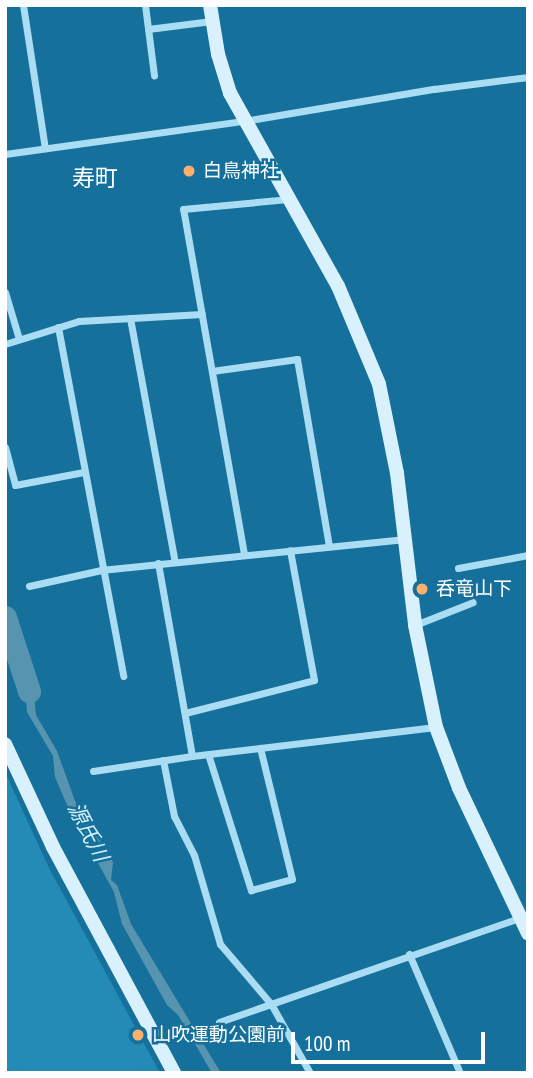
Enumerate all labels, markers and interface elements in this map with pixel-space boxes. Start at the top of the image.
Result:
place label: 白鳥神社 [203,160,279,182]
marker: 白鳥神社 [181,163,197,179]
district label: 寿町 [72,164,118,192]
place label: 呑竜山下 [436,578,512,600]
marker: 呑竜山下 [414,581,430,597]
water label: 源氏川 [62,798,114,866]
scale bar [295,1018,489,1062]
place label: 山吹運動公園前 [152,1024,285,1046]
marker: 山吹運動公園前 [130,1027,146,1043]
text: 100 m [304,1030,350,1057]

